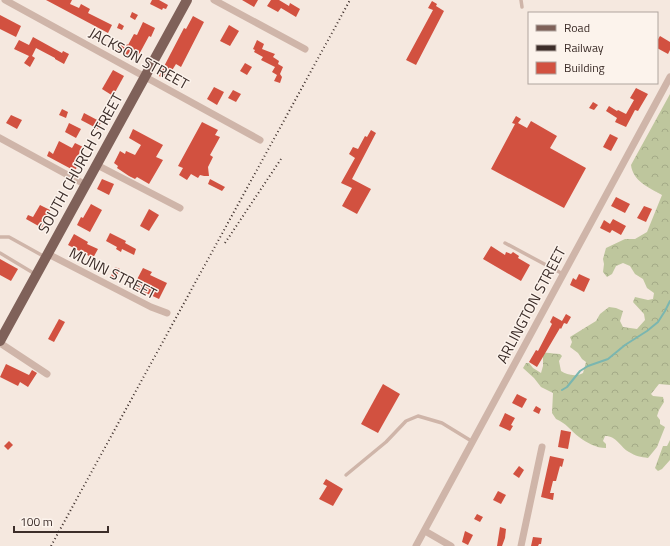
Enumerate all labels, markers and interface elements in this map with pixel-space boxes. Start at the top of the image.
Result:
legend [528,12,658,84]
text: Road [564,18,590,37]
street label: JACKSON STREET [85,21,193,95]
text: Railway [564,38,604,57]
text: Building [564,58,605,77]
street label: SOUTH CHURCH STREET [32,88,128,237]
street label: MUNN STREET [65,241,161,305]
street label: ARLINGTON STREET [491,243,572,367]
scale bar [14,508,108,534]
text: 100 m [20,512,53,531]

